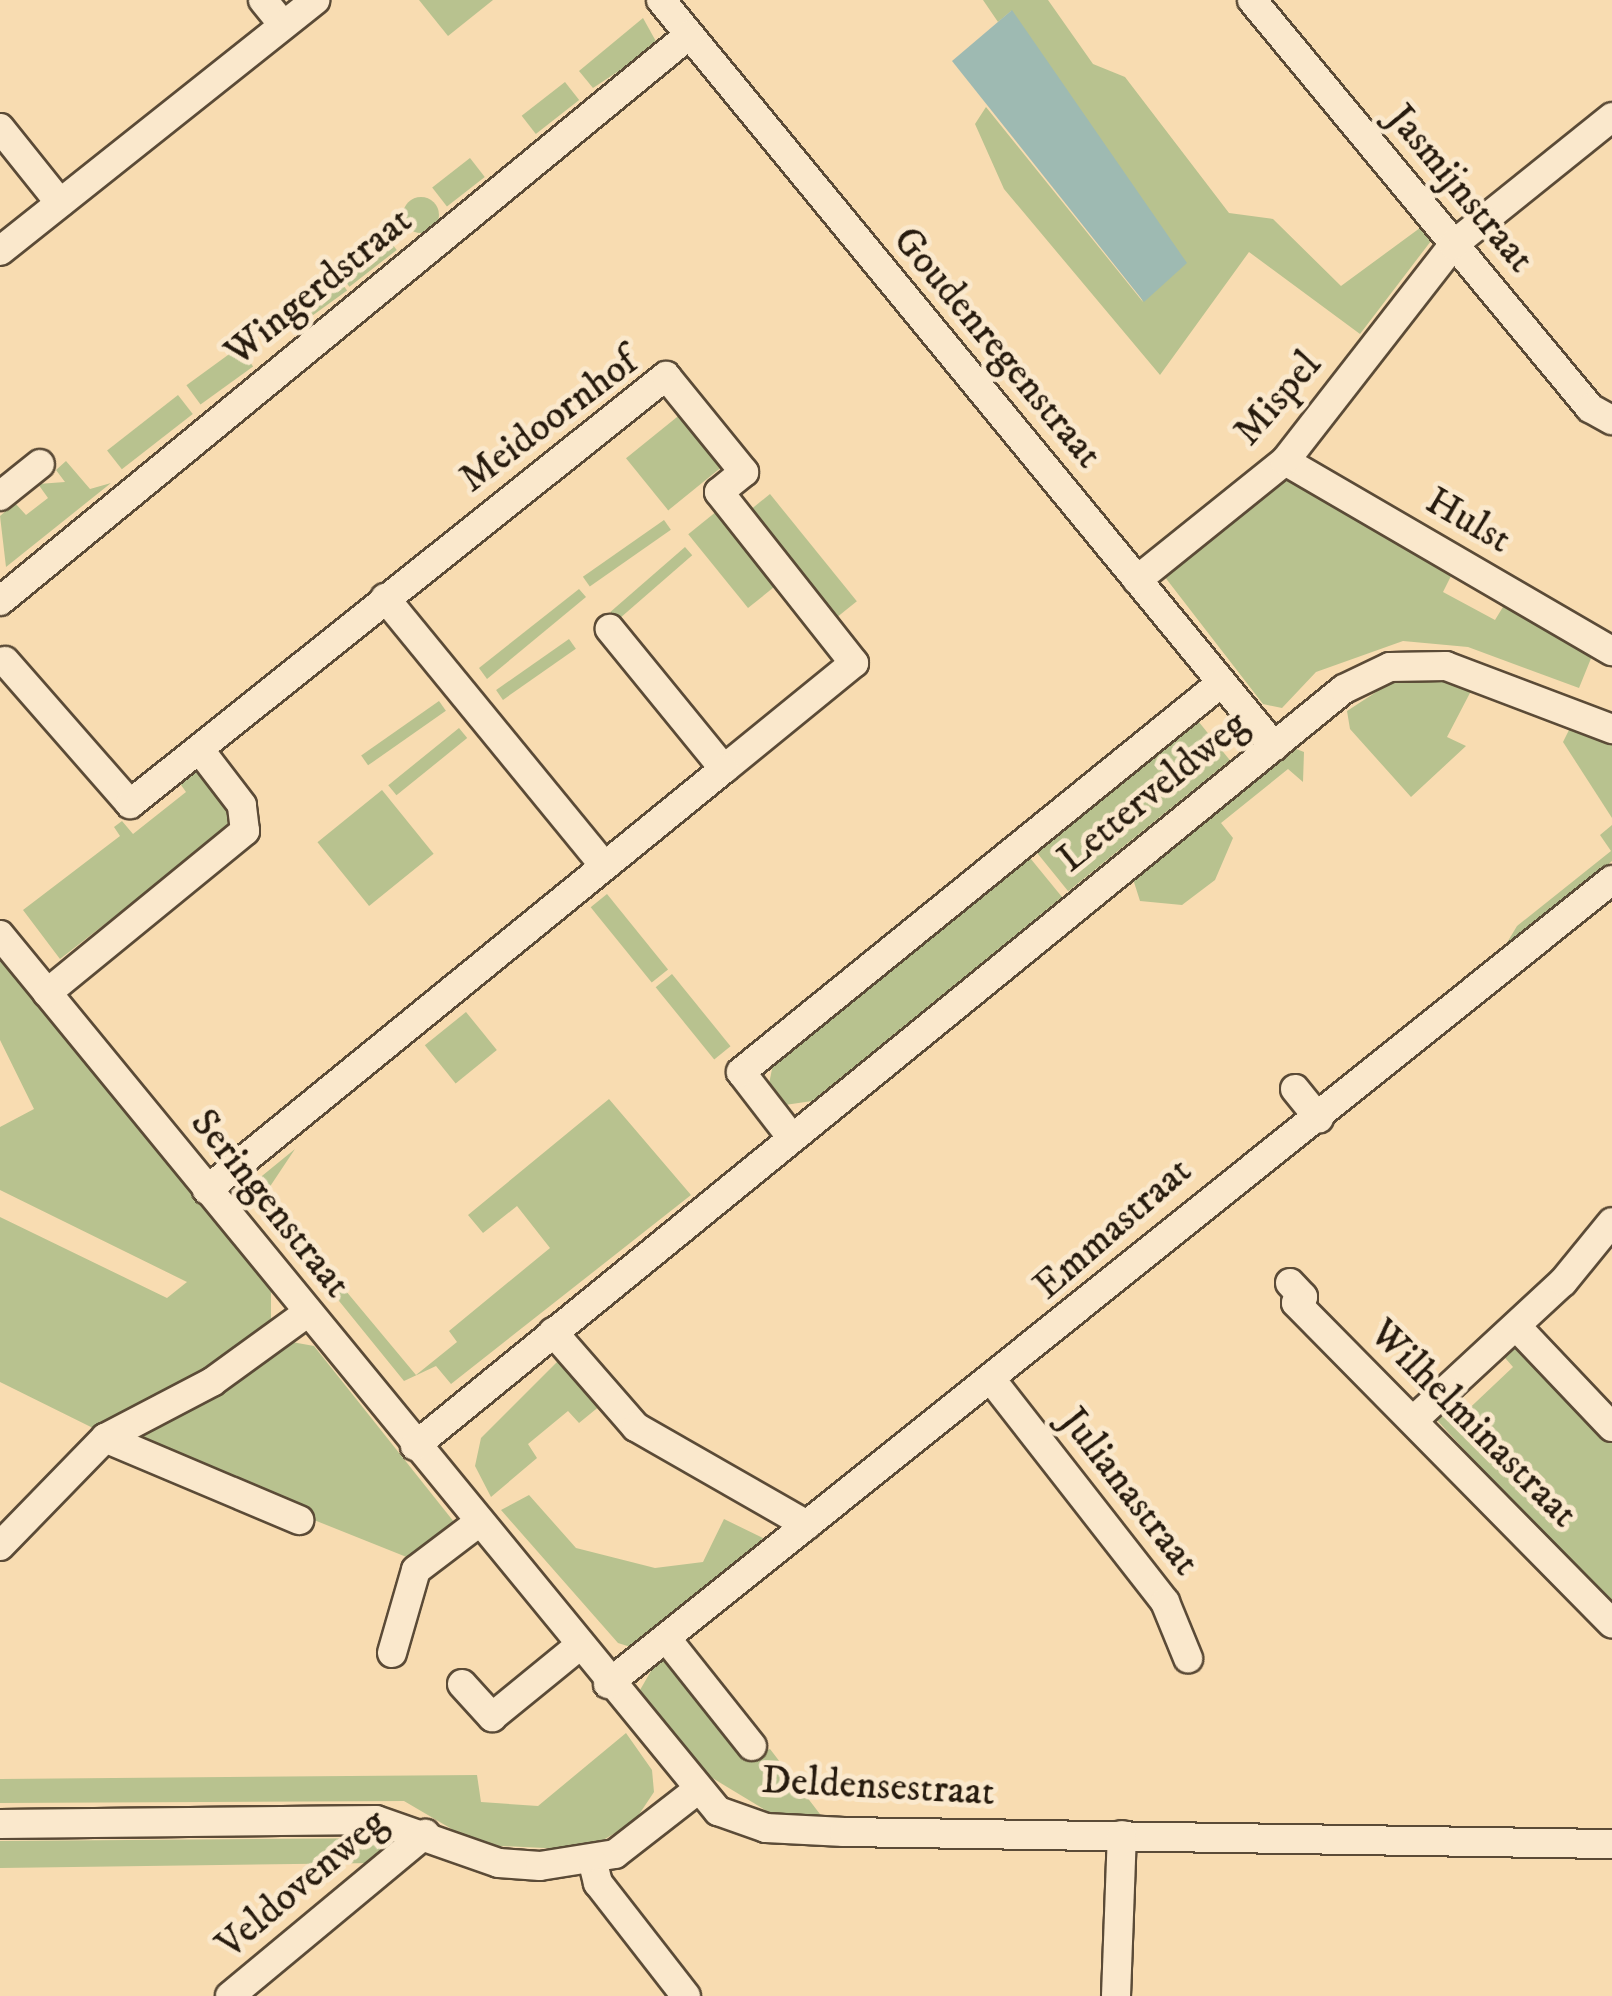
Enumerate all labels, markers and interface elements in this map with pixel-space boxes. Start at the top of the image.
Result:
street label: Jasmijnstraat [1376,95,1544,283]
street label: Wingerdstraat [216,197,422,377]
street label: Goudenregenstraat [882,218,1112,478]
street label: Meidoornhof [451,339,647,503]
street label: Mispel [1224,342,1332,456]
street label: Hulst [1417,478,1519,564]
street label: Letterveldweg [1048,701,1258,883]
street label: Seringenstraat [179,1100,361,1308]
street label: Emmastraat [1024,1147,1202,1311]
street label: Wilhelminastraat [1359,1310,1587,1538]
street label: Julianastraat [1049,1399,1209,1585]
street label: Deldensestraat [760,1757,996,1817]
street label: Veldovenweg [207,1799,397,1969]

